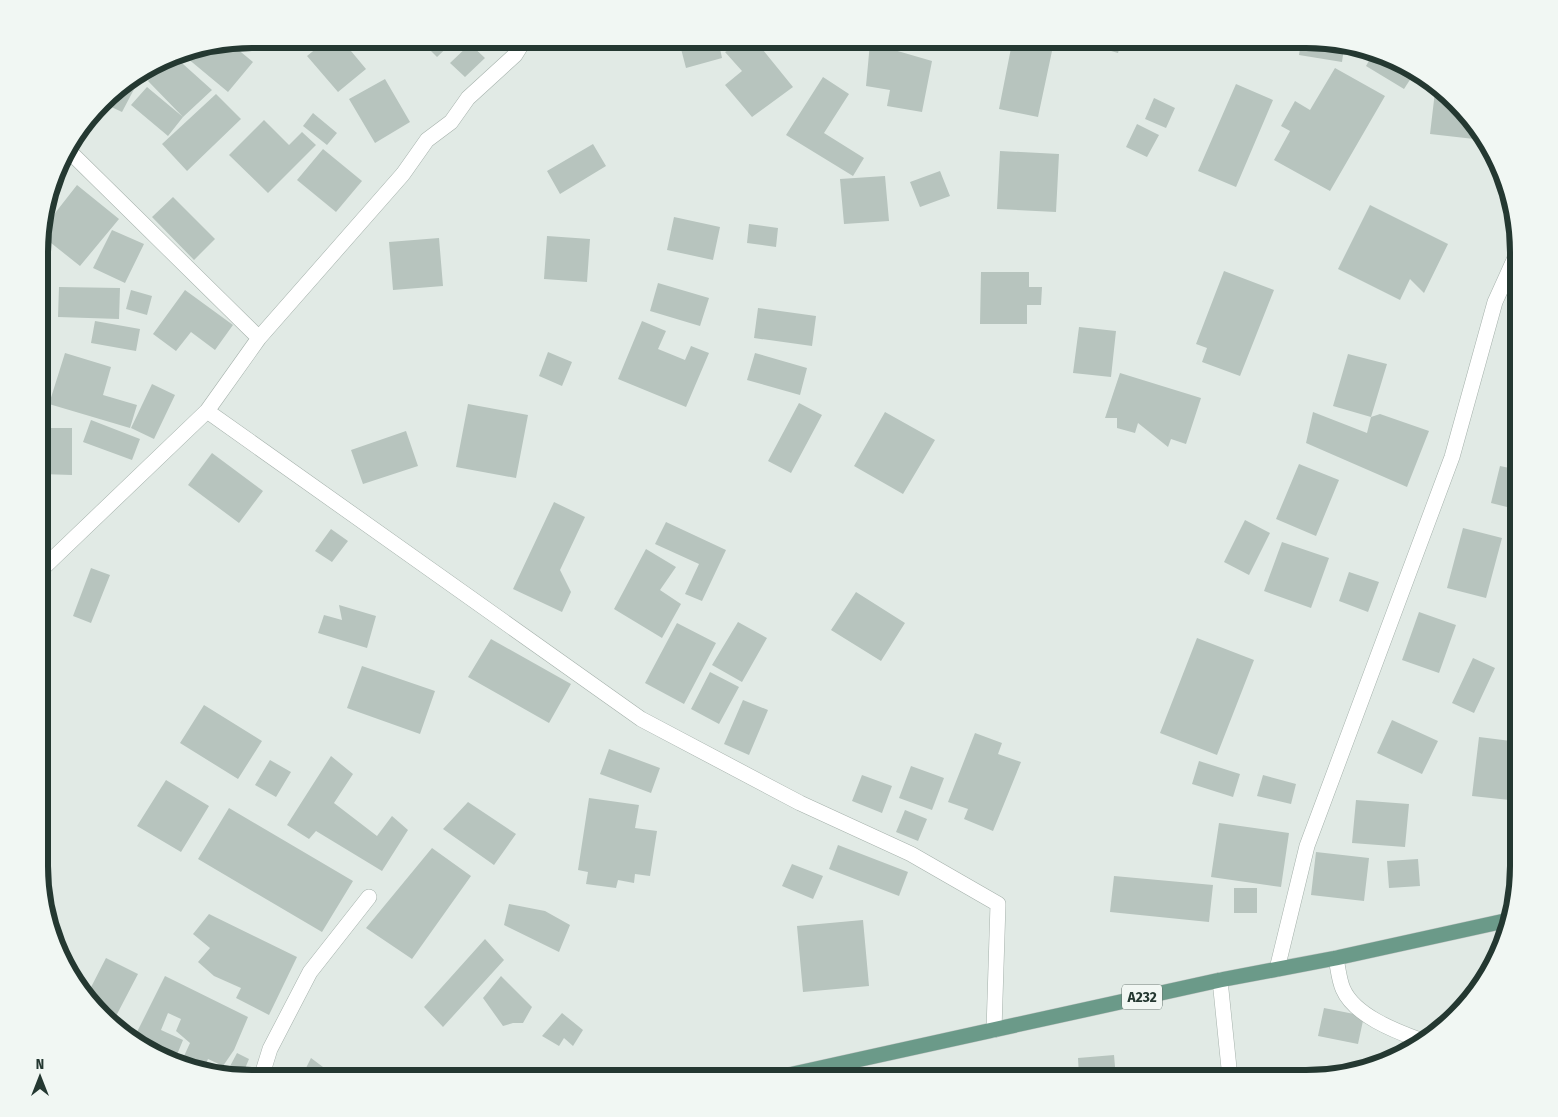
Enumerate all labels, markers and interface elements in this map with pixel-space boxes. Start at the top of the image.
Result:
road number: A232 [1122,984,1162,1010]
north arrow [15,1052,65,1102]
text: N [36,1056,44,1073]

